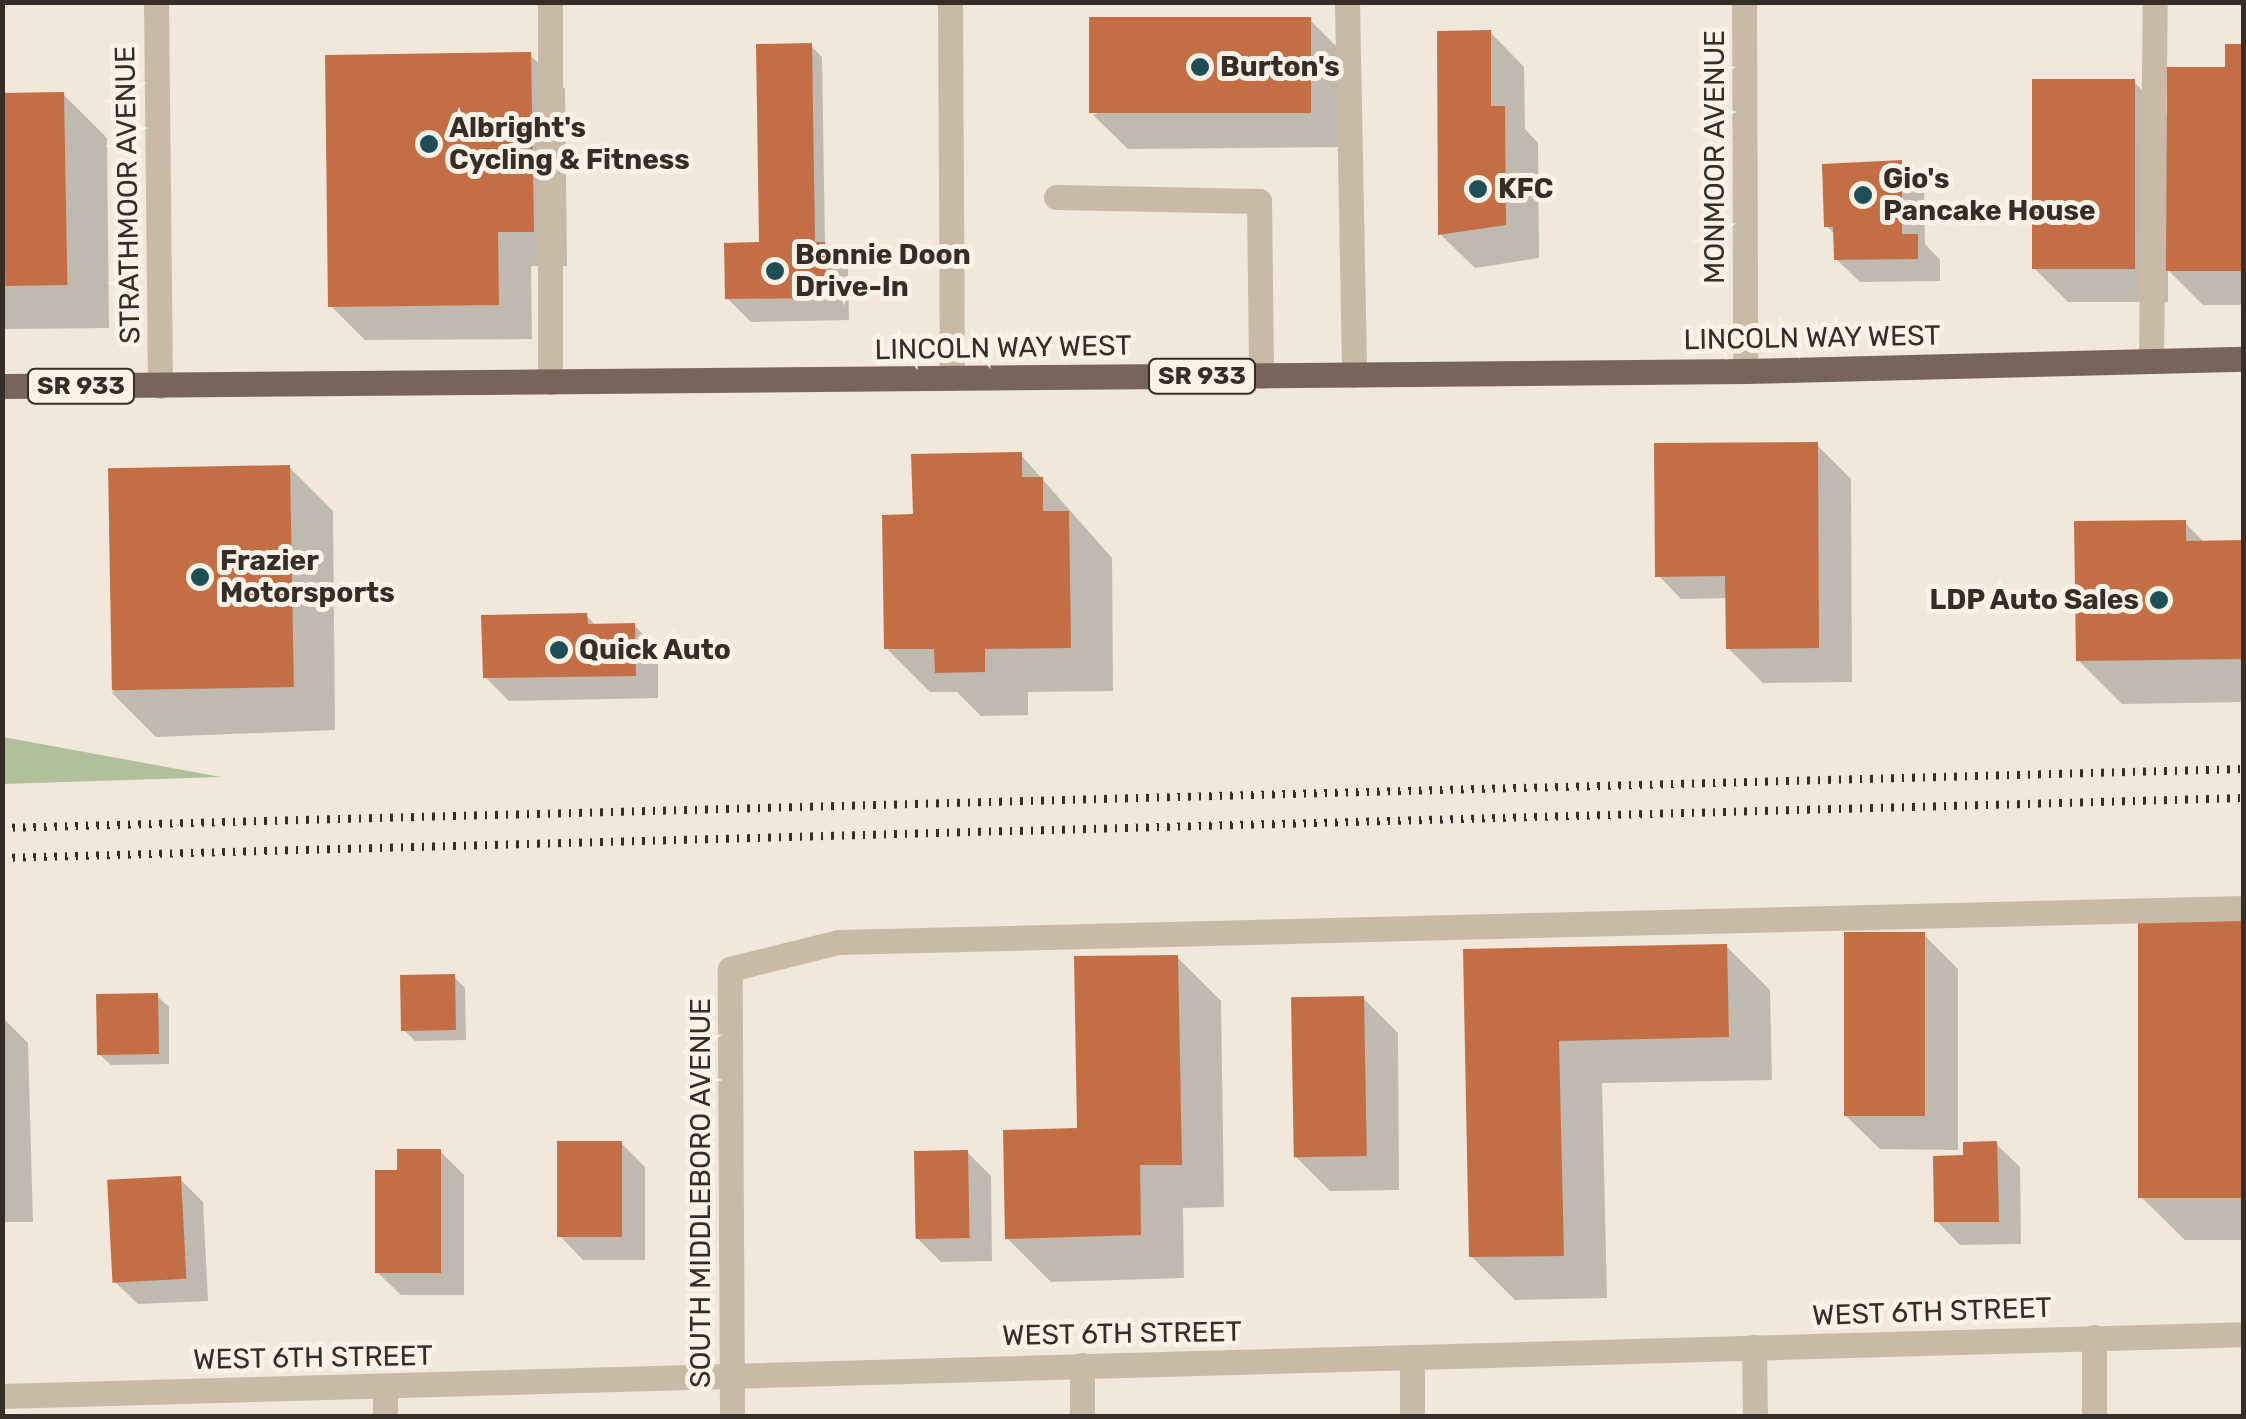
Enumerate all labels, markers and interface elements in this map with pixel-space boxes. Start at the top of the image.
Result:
street label: MONMOOR AVENUE [1698,30,1732,284]
street label: STRATHMOOR AVENUE [109,45,147,345]
place label: Burton's [1220,50,1340,84]
marker: Burton's [1189,56,1211,78]
place label: Albright's Cycling & Fitness [449,111,690,177]
marker: Albright's Cycling & Fitness [418,133,440,155]
place label: Gio's Pancake House [1883,162,2096,228]
place label: KFC [1498,172,1553,206]
marker: KFC [1467,178,1489,200]
marker: Gio's Pancake House [1852,184,1874,206]
place label: Bonnie Doon Drive-In [795,238,971,304]
marker: Bonnie Doon Drive-In [764,260,786,282]
street label: LINCOLN WAY WEST [1682,319,1942,357]
street label: LINCOLN WAY WEST [873,329,1133,367]
road number: SR 933 [1147,356,1257,396]
road number: SR 933 [26,366,136,406]
place label: Frazier Motorsports [220,544,395,610]
marker: Frazier Motorsports [189,566,211,588]
place label: LDP Auto Sales [1928,583,2139,617]
marker: LDP Auto Sales [2148,589,2170,611]
place label: Quick Auto [579,633,732,667]
marker: Quick Auto [548,639,570,661]
street label: SOUTH MIDDLEBORO AVENUE [684,998,718,1388]
street label: WEST 6TH STREET [1811,1291,2053,1333]
street label: WEST 6TH STREET [1002,1315,1242,1353]
street label: WEST 6TH STREET [193,1339,433,1377]

